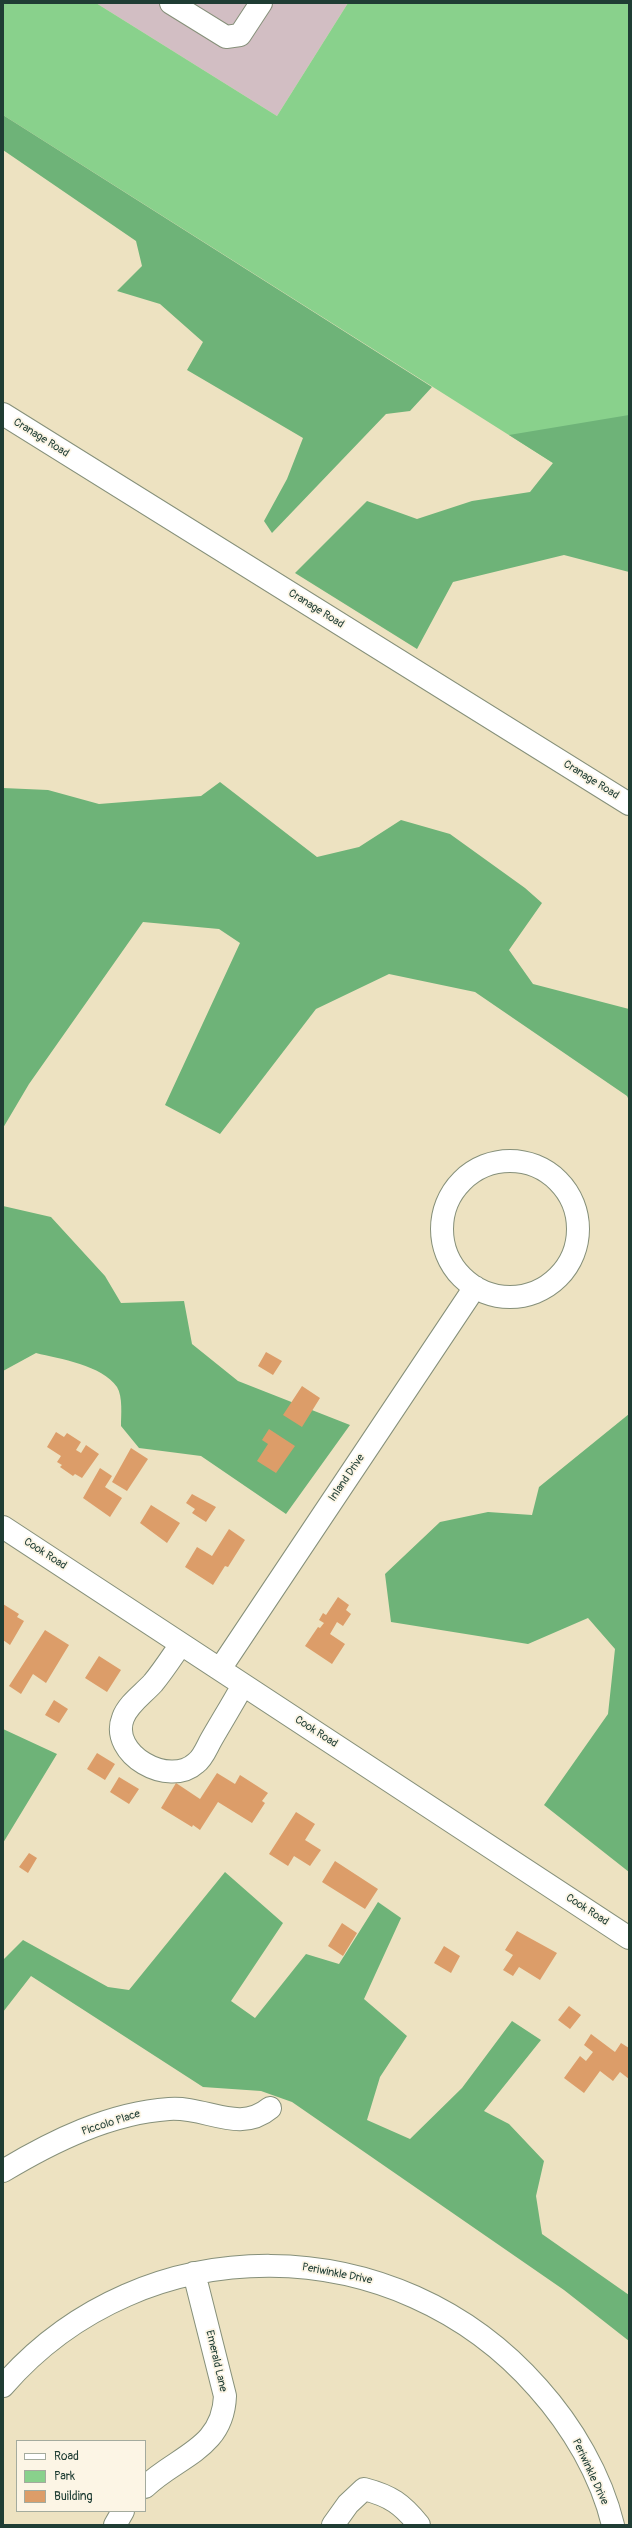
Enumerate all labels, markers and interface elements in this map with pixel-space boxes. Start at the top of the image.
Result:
street label: Cranage Road [11,416,71,460]
street label: Cranage Road [286,587,346,631]
street label: Cranage Road [561,758,621,802]
street label: Inland Drive [326,1452,368,1504]
street label: Cook Road [21,1535,69,1573]
street label: Cook Road [292,1713,340,1751]
street label: Cook Road [563,1891,611,1929]
street label: Piccolo Place [80,2107,142,2139]
street label: Periwinkle Drive [301,2261,373,2287]
street label: Emerald Lane [202,2329,230,2393]
street label: Periwinkle Drive [569,2437,611,2507]
legend [16,2440,146,2512]
text: Road [54,2449,79,2464]
text: Park [54,2469,75,2484]
text: Building [54,2489,93,2504]

